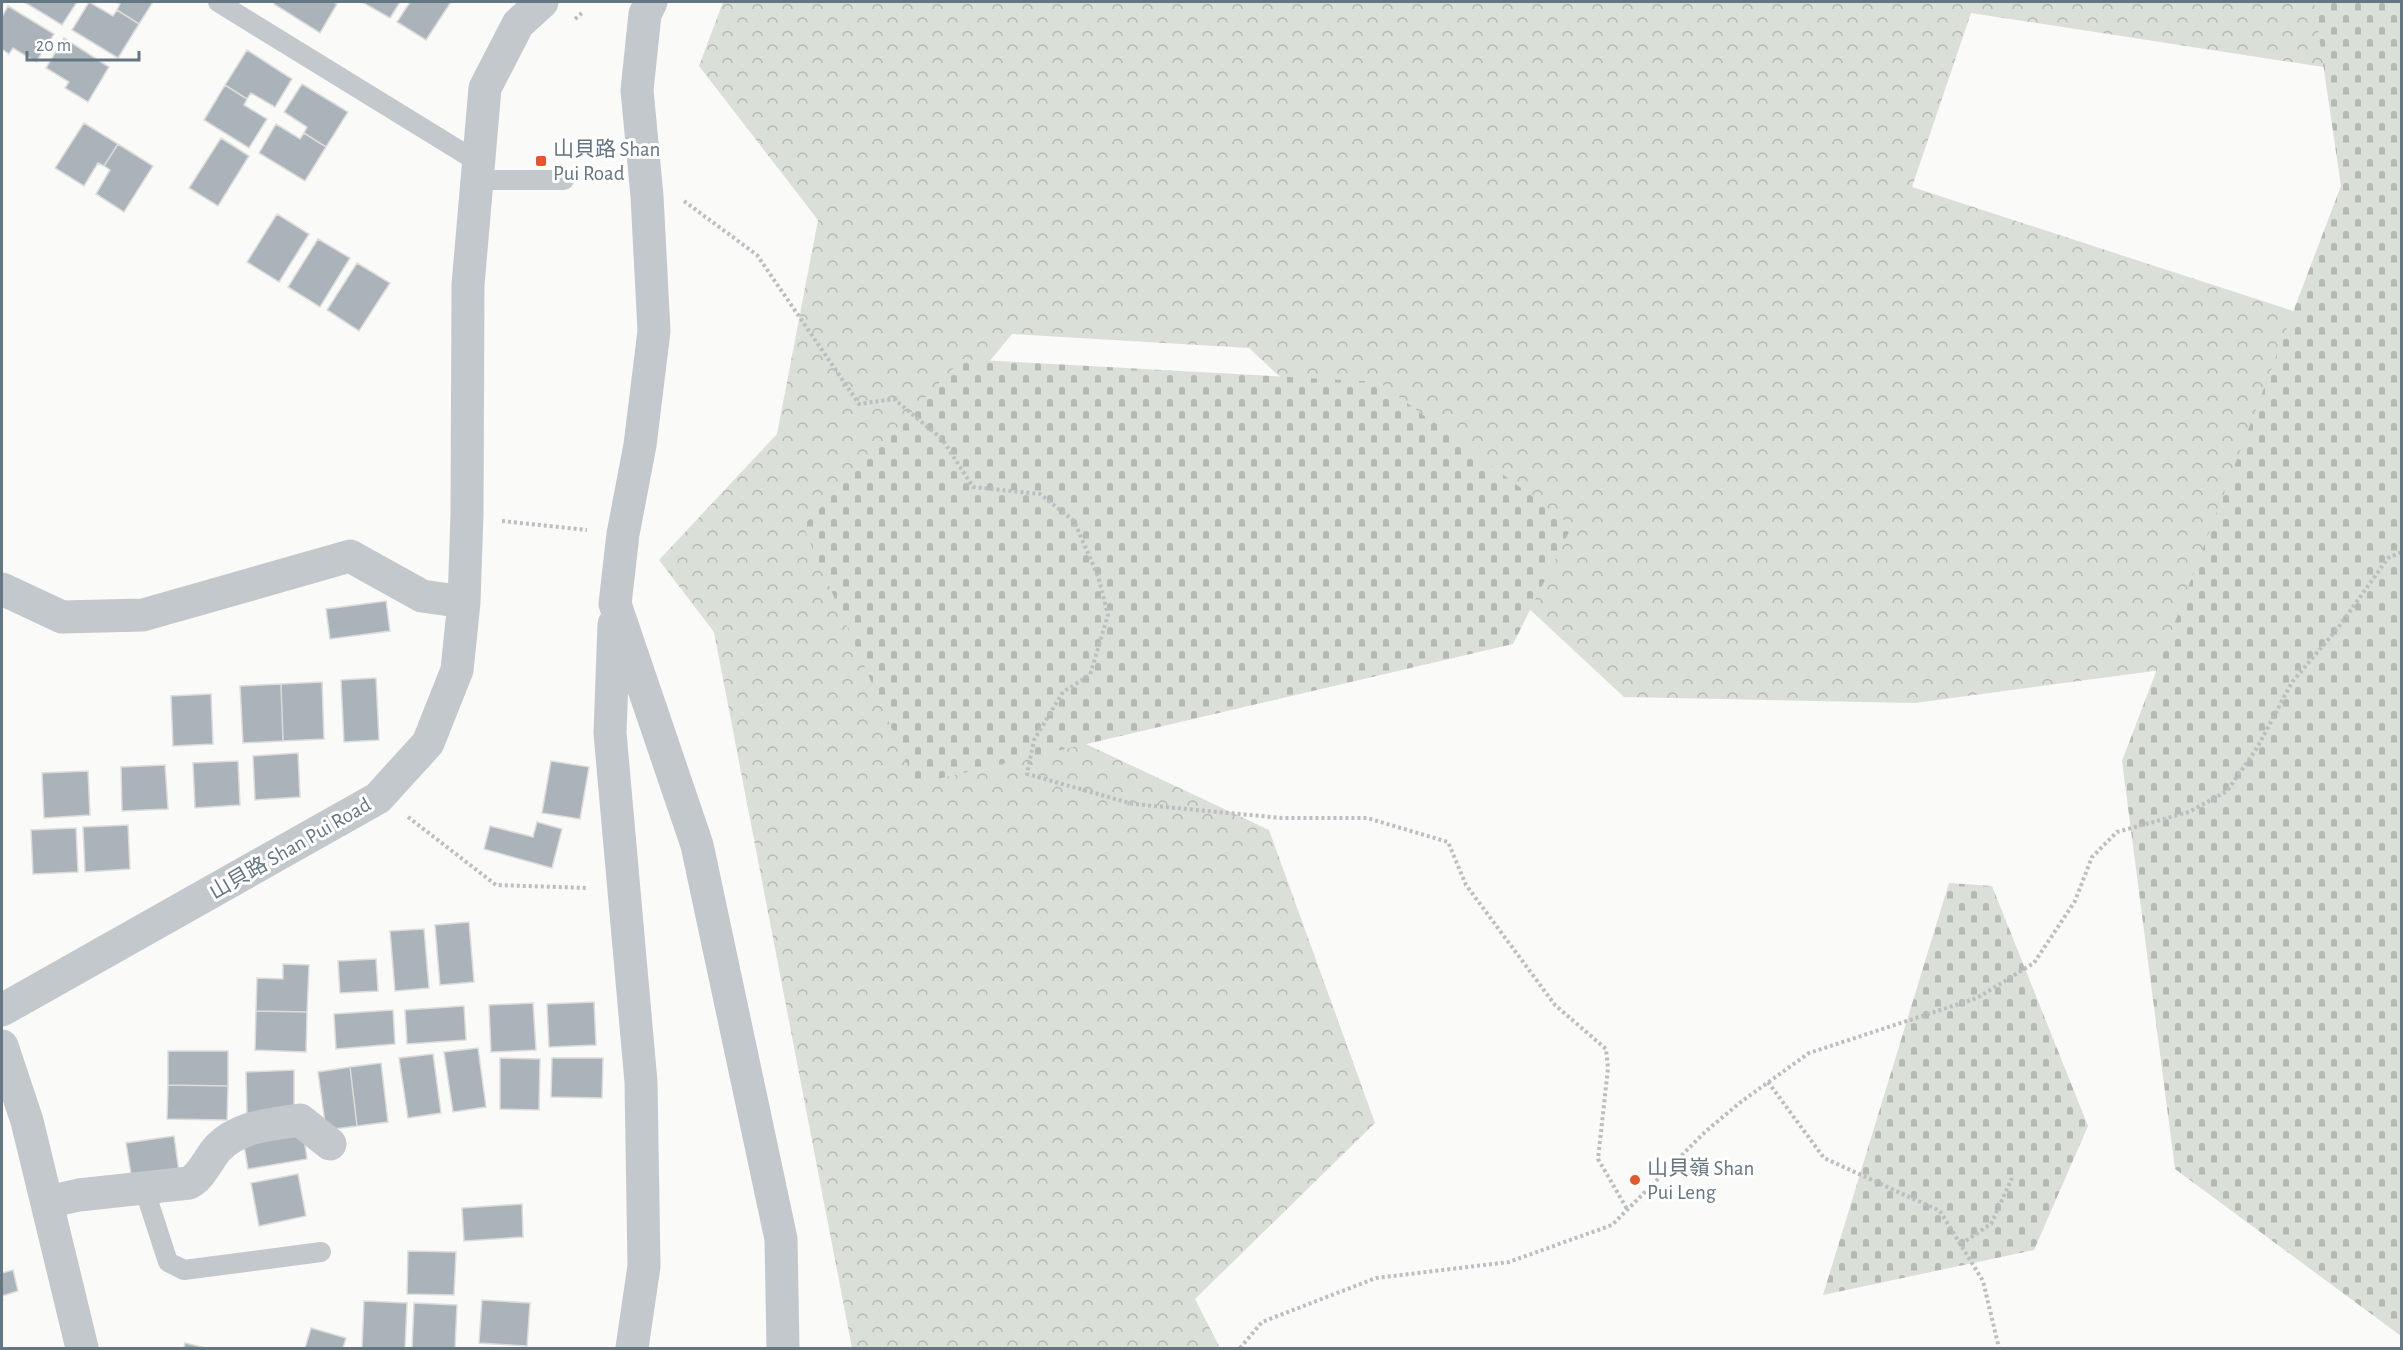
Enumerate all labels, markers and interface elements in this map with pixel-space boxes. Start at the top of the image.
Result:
scale bar [27,24,140,62]
text: 20 m [36,37,71,55]
place label: 山貝路 Shan Pui Road [553,138,660,184]
marker: 山貝路 Shan Pui Road [534,154,548,168]
street label: 山貝路 Shan Pui Road [205,793,375,903]
place label: 山貝嶺 Shan Pui Leng [1647,1157,1754,1203]
marker: 山貝嶺 Shan Pui Leng [1628,1173,1642,1187]

